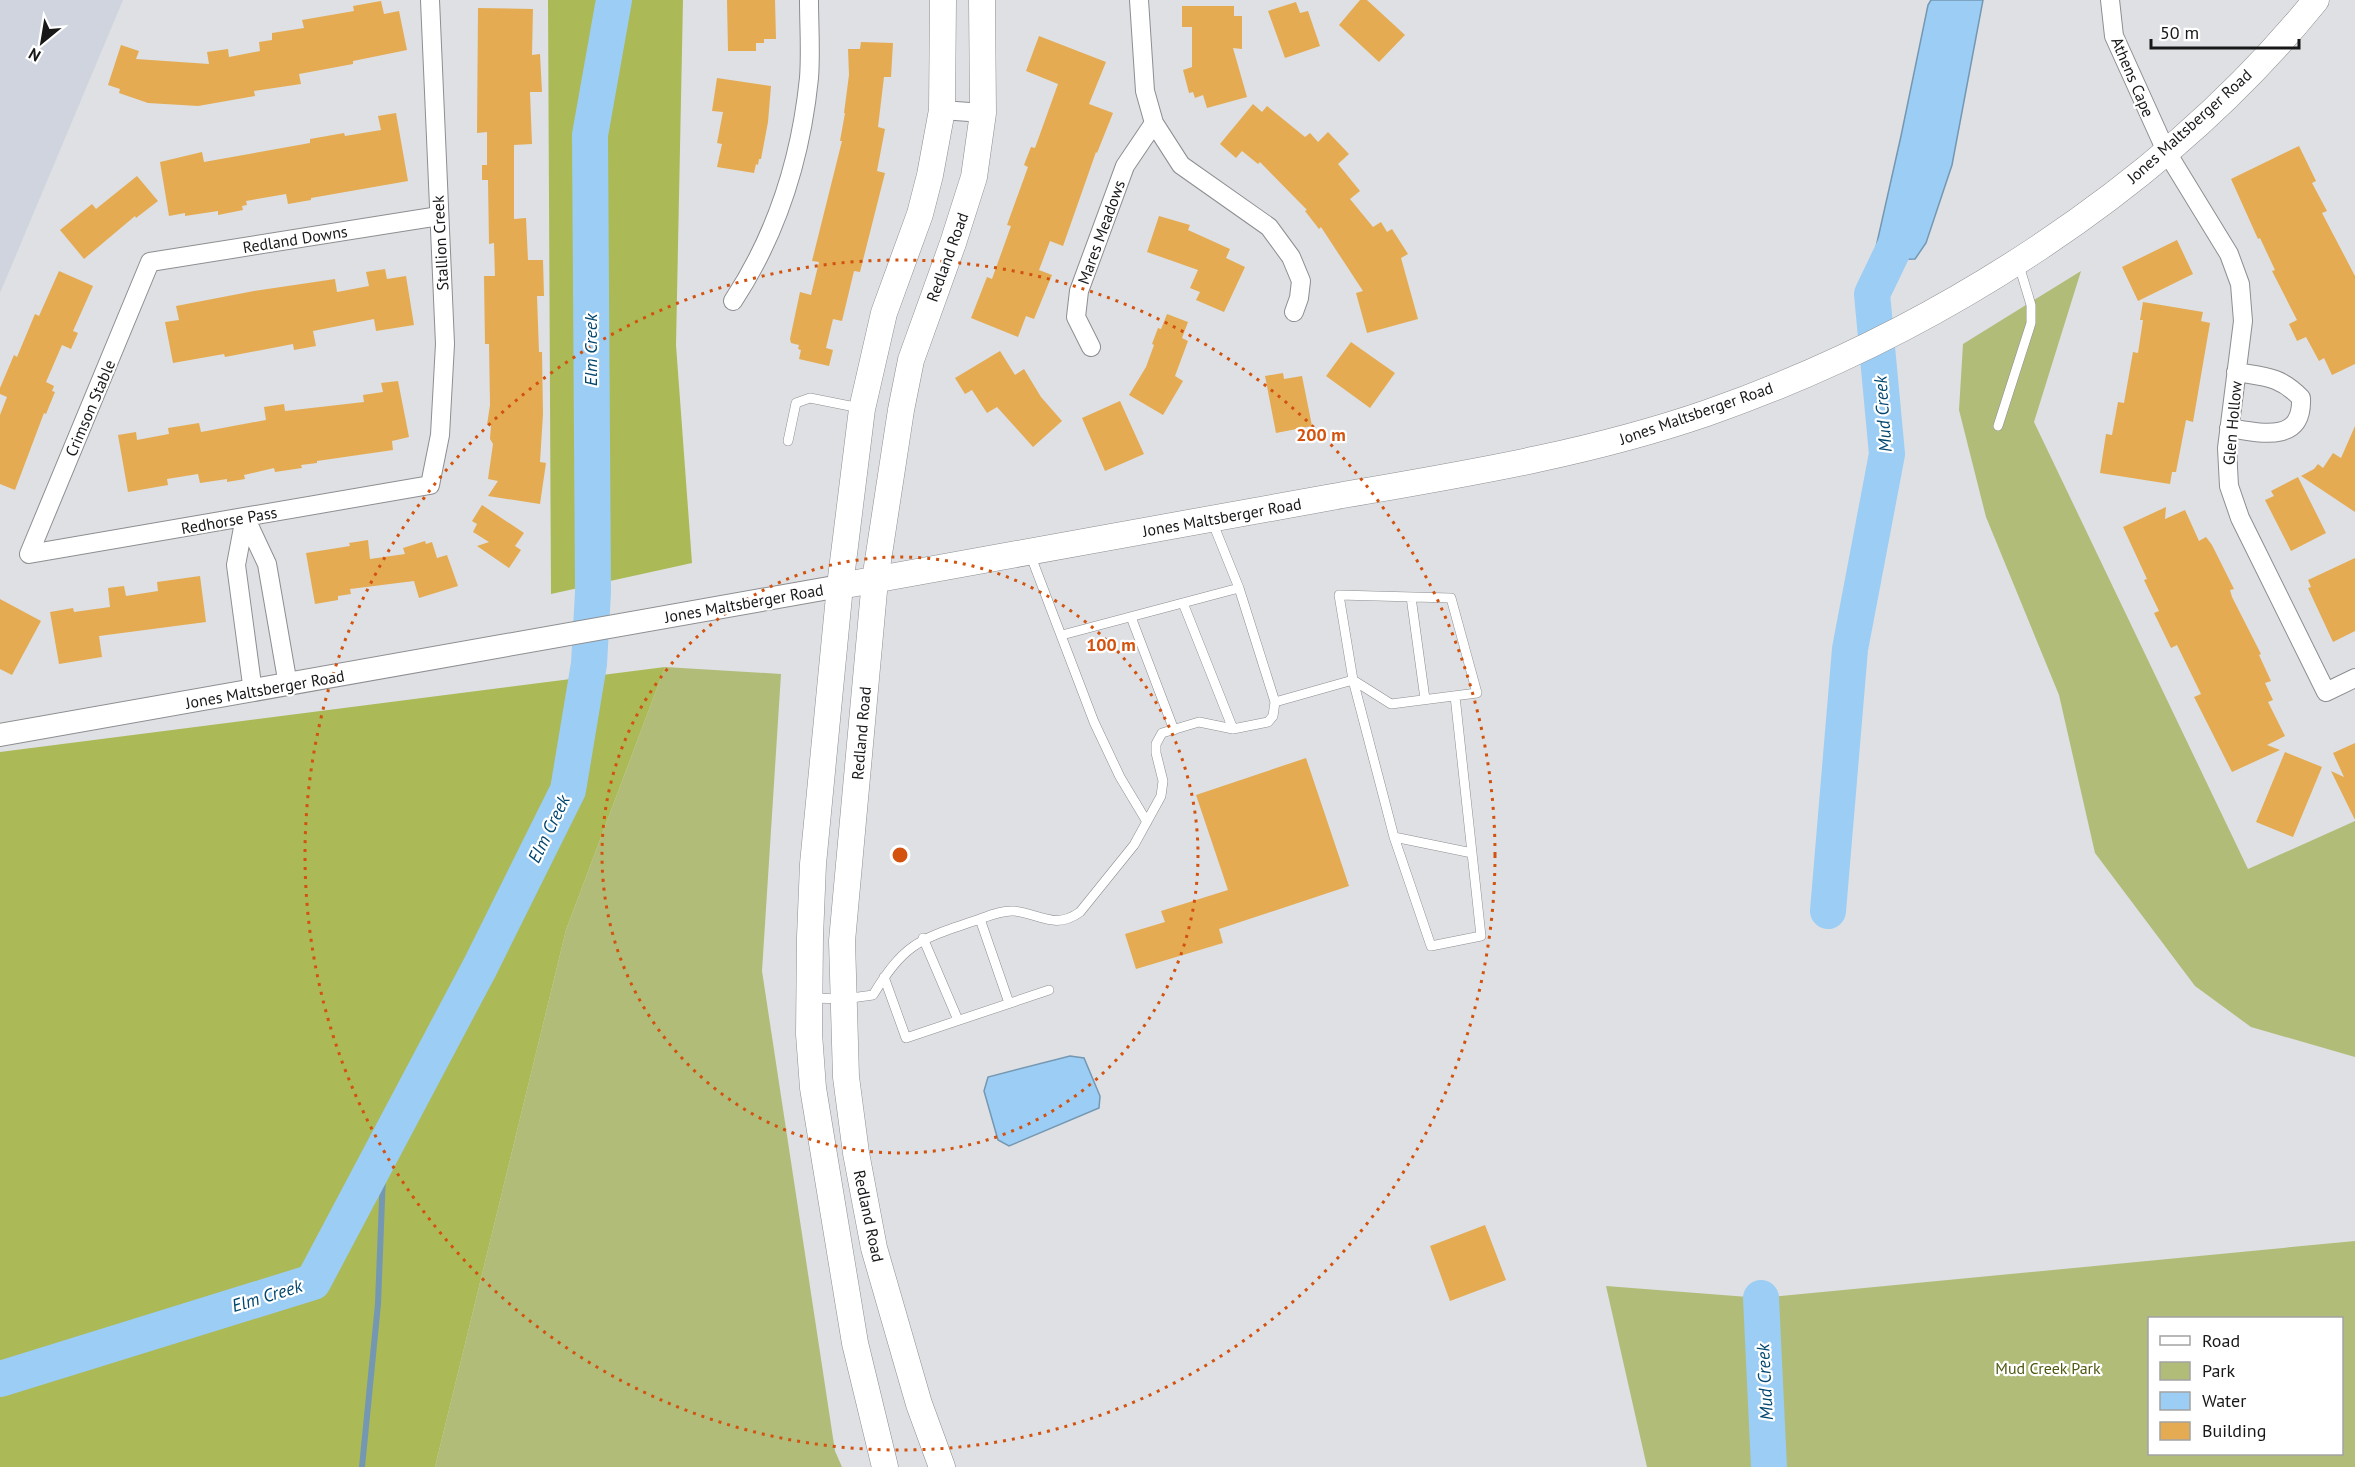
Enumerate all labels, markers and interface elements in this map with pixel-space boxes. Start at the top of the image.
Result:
north arrow [12,12,72,72]
scale bar [2151,12,2300,50]
text: 50 m [2160,21,2199,44]
street label: Athens Cape [2107,34,2159,120]
text: N [25,44,44,66]
street label: Jones Maltsberger Road [2122,65,2256,188]
street label: Mares Meadows [1073,177,1129,287]
street label: Stallion Creek [428,195,452,291]
street label: Redland Road [922,210,972,304]
street label: Redland Downs [241,221,349,257]
water label: Elm Creek [579,313,602,386]
street label: Crimson Stable [61,357,119,459]
water label: Mud Creek [1868,374,1897,453]
street label: Jones Maltsberger Road [1616,377,1775,449]
street label: Glen Hollow [2218,380,2246,466]
text: 200 m [1296,423,1346,446]
street label: Jones Maltsberger Road [1140,493,1303,541]
street label: Redhorse Pass [179,502,279,538]
street label: Jones Maltsberger Road [662,579,825,627]
text: 100 m [1086,633,1136,656]
street label: Jones Maltsberger Road [183,665,346,713]
street label: Redland Road [847,686,875,780]
water label: Elm Creek [522,790,575,866]
centre of rings [890,845,910,865]
street label: Redland Road [849,1168,889,1264]
water label: Elm Creek [229,1274,306,1317]
legend [2148,1317,2343,1455]
text: Road [2202,1329,2240,1352]
water label: Mud Creek [1751,1342,1778,1421]
park label: Mud Creek Park [1995,1358,2101,1378]
text: Park [2202,1359,2235,1382]
text: Water [2202,1389,2246,1412]
text: Building [2202,1419,2266,1442]

